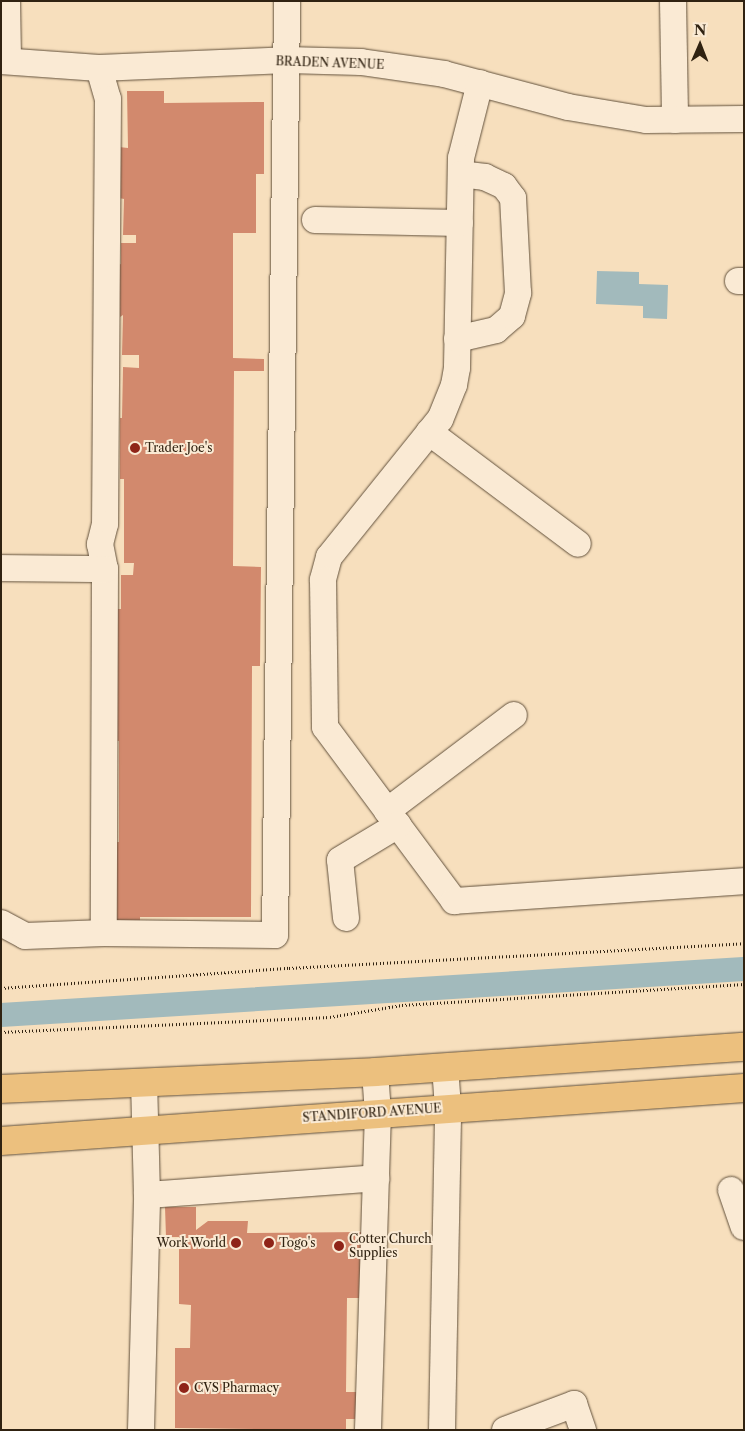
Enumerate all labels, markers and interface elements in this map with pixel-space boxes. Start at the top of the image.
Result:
north arrow [675,20,725,70]
text: N [694,21,706,39]
street label: BRADEN AVENUE [275,54,385,72]
place label: Trader Joe's [145,441,213,455]
marker: Trader Joe's [129,442,141,454]
street label: STANDIFORD AVENUE [302,1101,442,1125]
place label: Cotter Church Supplies [349,1232,432,1260]
place label: Work World [156,1236,226,1250]
place label: Togo's [279,1236,315,1250]
marker: Work World [230,1237,242,1249]
marker: Togo's [263,1237,275,1249]
marker: Cotter Church Supplies [333,1240,345,1252]
place label: CVS Pharmacy [194,1381,279,1395]
marker: CVS Pharmacy [178,1382,190,1394]

